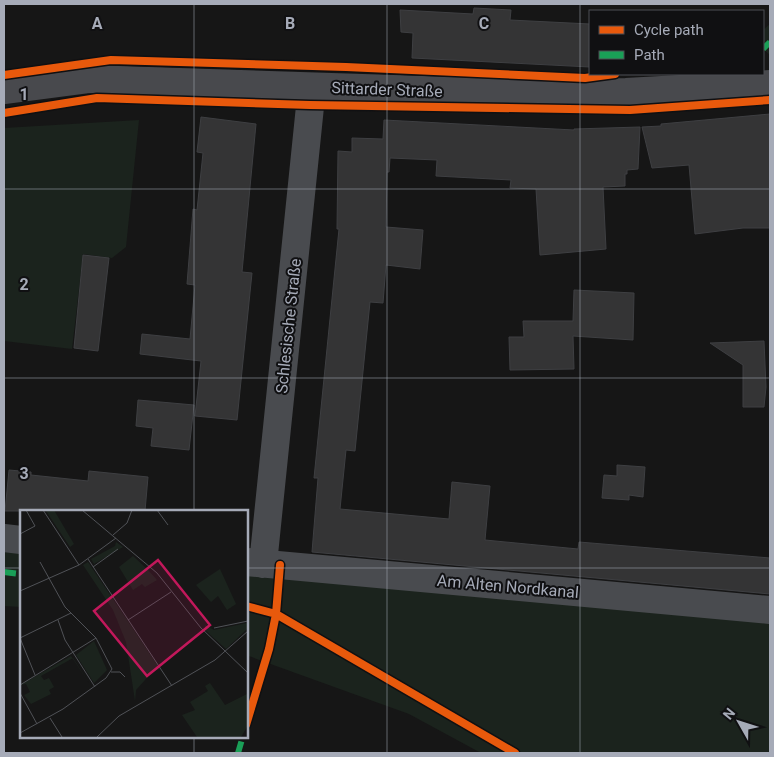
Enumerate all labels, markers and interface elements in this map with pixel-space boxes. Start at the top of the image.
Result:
legend [589,10,764,75]
text: A [92,14,103,33]
text: B [285,14,295,33]
text: C [479,14,489,33]
text: Cycle path [634,21,704,39]
text: Path [634,46,665,64]
street label: Sittarder Straße [331,78,443,101]
text: 1 [19,85,29,104]
street label: Schlesische Straße [272,258,305,395]
text: 2 [19,275,29,294]
text: 3 [19,464,29,483]
inset map [20,510,248,737]
street label: Am Alten Nordkanal [436,571,580,602]
north arrow [714,697,764,747]
text: N [720,705,738,723]

